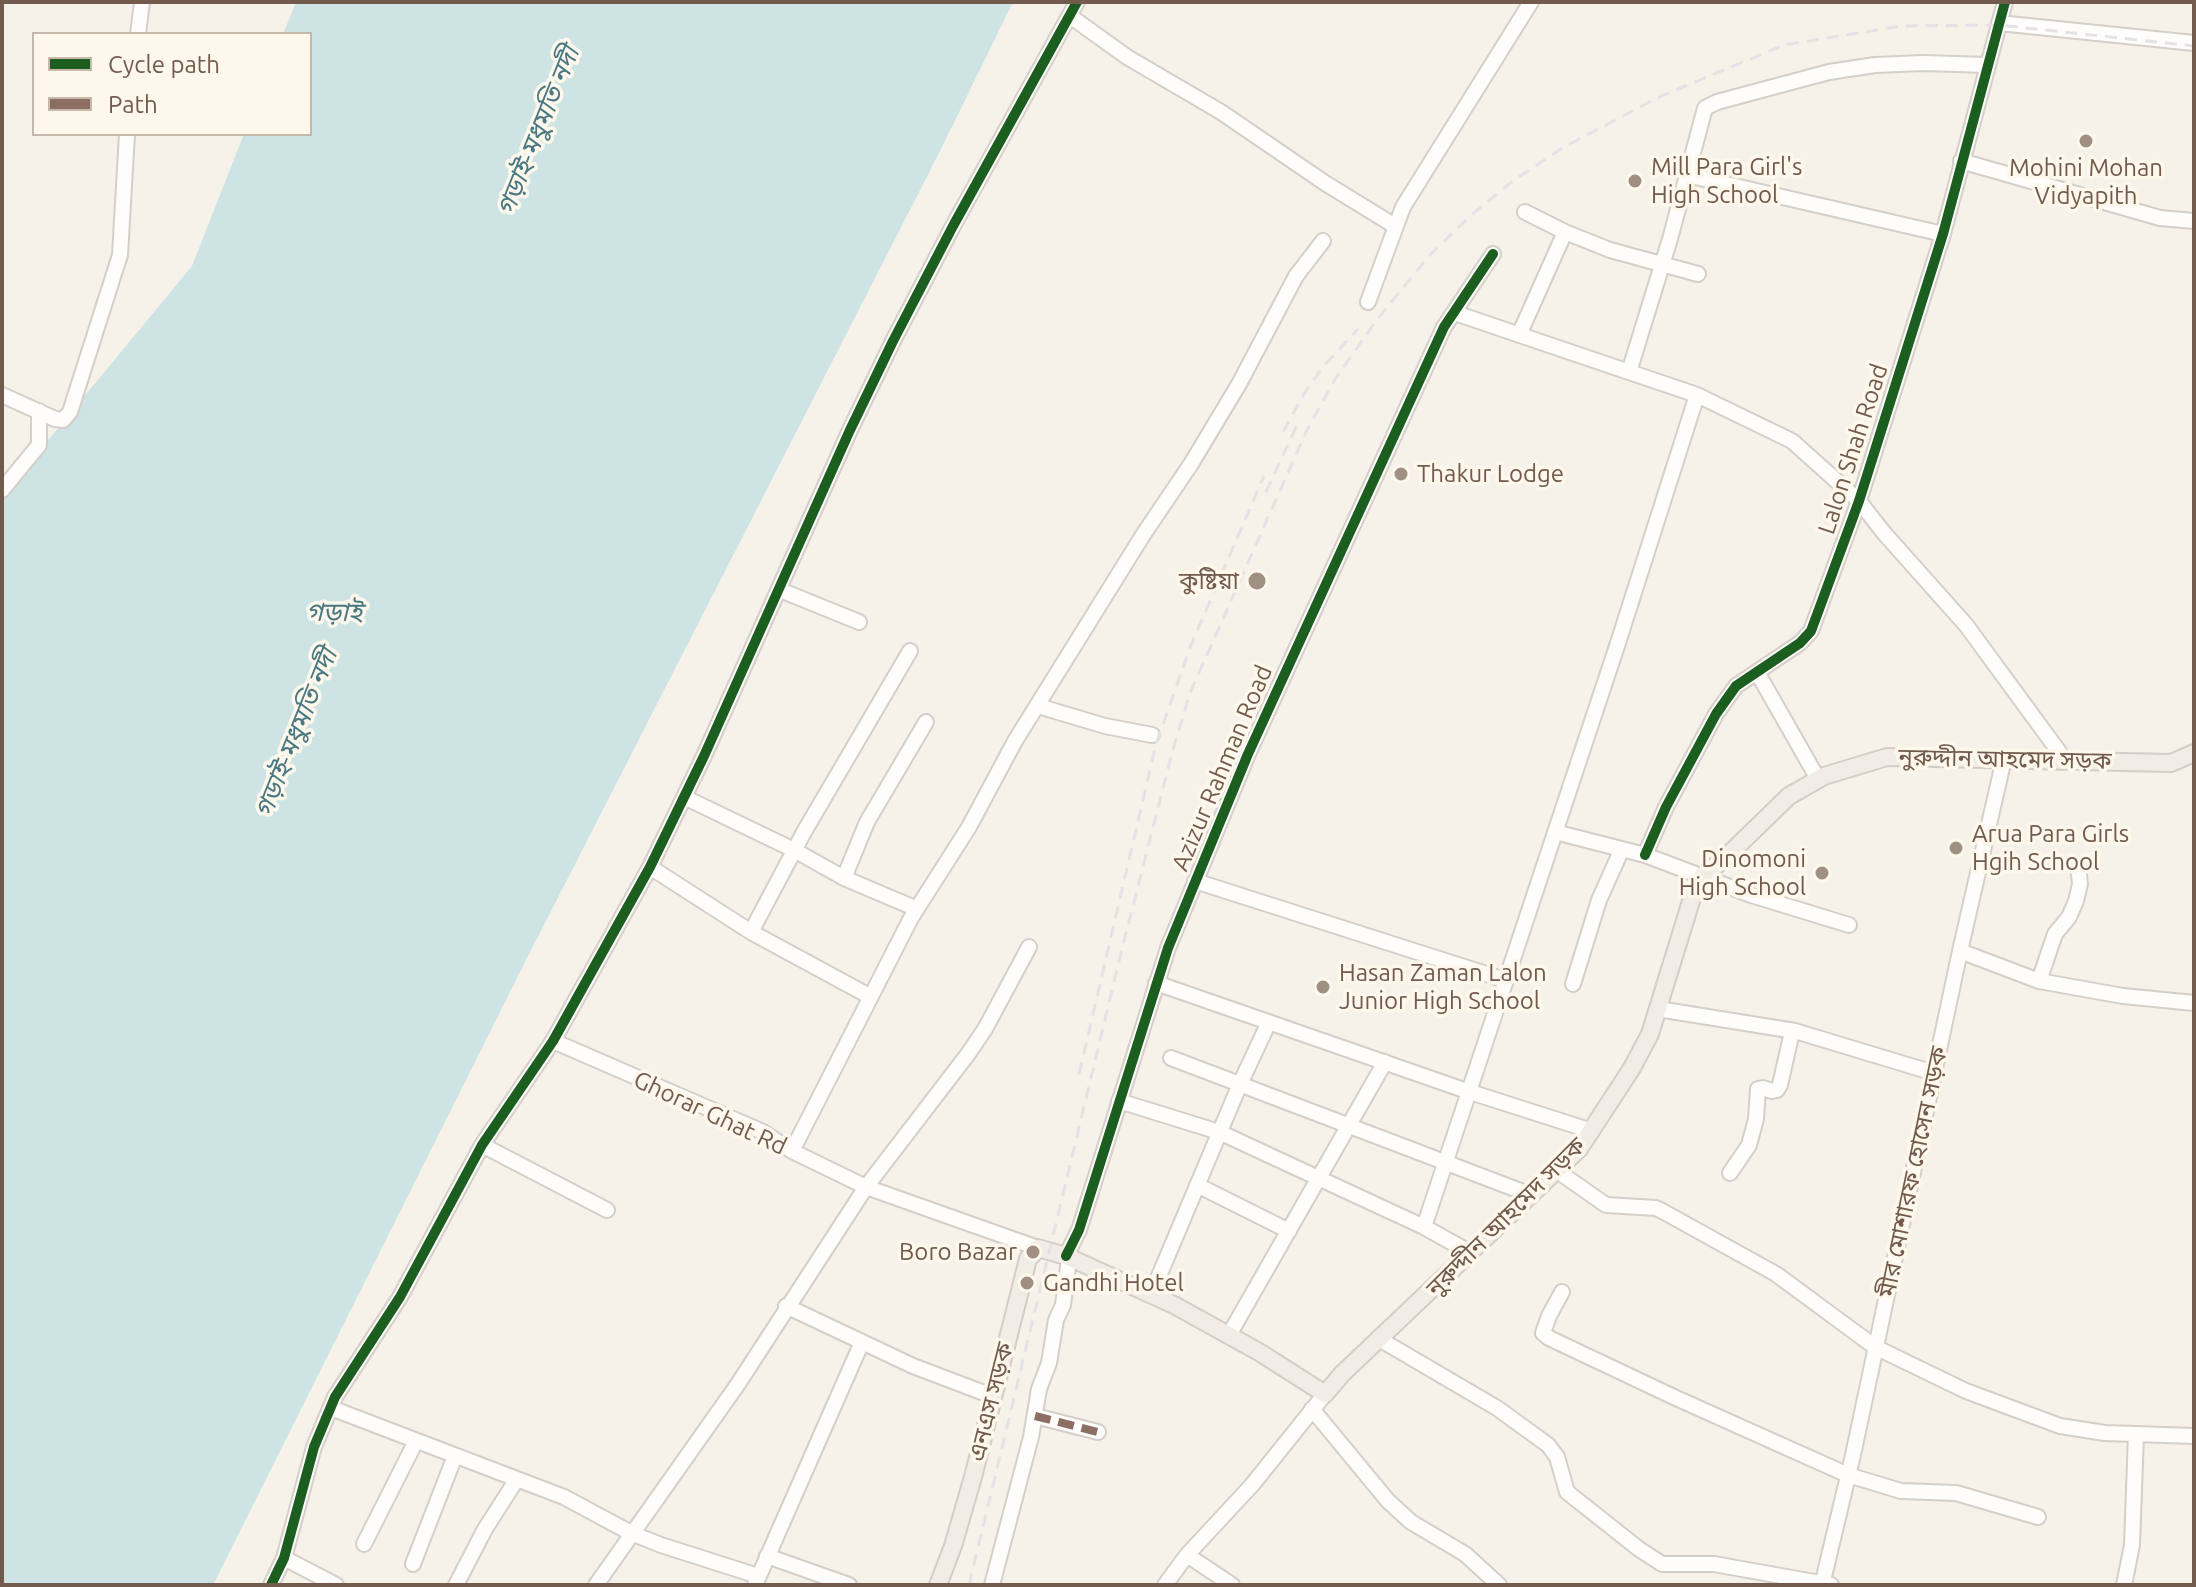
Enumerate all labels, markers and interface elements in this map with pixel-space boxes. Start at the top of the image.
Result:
legend [32,32,312,136]
water label: গড়াই-মধুমতি নদী [490,42,586,220]
text: Cycle path [108,51,220,78]
text: Path [108,91,158,118]
marker: Mohini Mohan Vidyapith [2077,132,2095,150]
place label: Mill Para Girl's High School [1651,153,1802,209]
place label: Mohini Mohan Vidyapith [2009,154,2163,210]
marker: Mill Para Girl's High School [1626,172,1644,190]
street label: Lalon Shah Road [1812,360,1894,538]
place label: Thakur Lodge [1417,460,1564,488]
marker: Thakur Lodge [1392,465,1410,483]
place label: কুষ্টিয়া [1179,567,1239,595]
marker: কুষ্টিয়া [1246,570,1268,592]
water label: গড়াই [306,596,362,628]
water label: গড়াই-মধুমতি নদী [248,644,344,822]
street label: Azizur Rahman Road [1166,661,1278,875]
street label: নুরুদ্দীন আহমেদ সড়ক [1898,743,2112,775]
place label: Arua Para Girls Hgih School [1972,820,2129,876]
marker: Arua Para Girls Hgih School [1947,839,1965,857]
place label: Dinomoni High School [1679,845,1806,901]
marker: Dinomoni High School [1813,864,1831,882]
place label: Hasan Zaman Lalon Junior High School [1339,959,1547,1015]
marker: Hasan Zaman Lalon Junior High School [1314,978,1332,996]
street label: মীর মোশারফ হোসেন সড়ক [1872,1044,1954,1300]
street label: Ghorar Ghat Rd [629,1065,791,1161]
street label: নুরুদ্দীন আহমেদ সড়ক [1420,1131,1592,1303]
place label: Boro Bazar [899,1238,1017,1266]
marker: Boro Bazar [1024,1243,1042,1261]
place label: Gandhi Hotel [1043,1269,1184,1297]
marker: Gandhi Hotel [1018,1274,1036,1292]
street label: এনএস সড়ক [962,1340,1020,1464]

